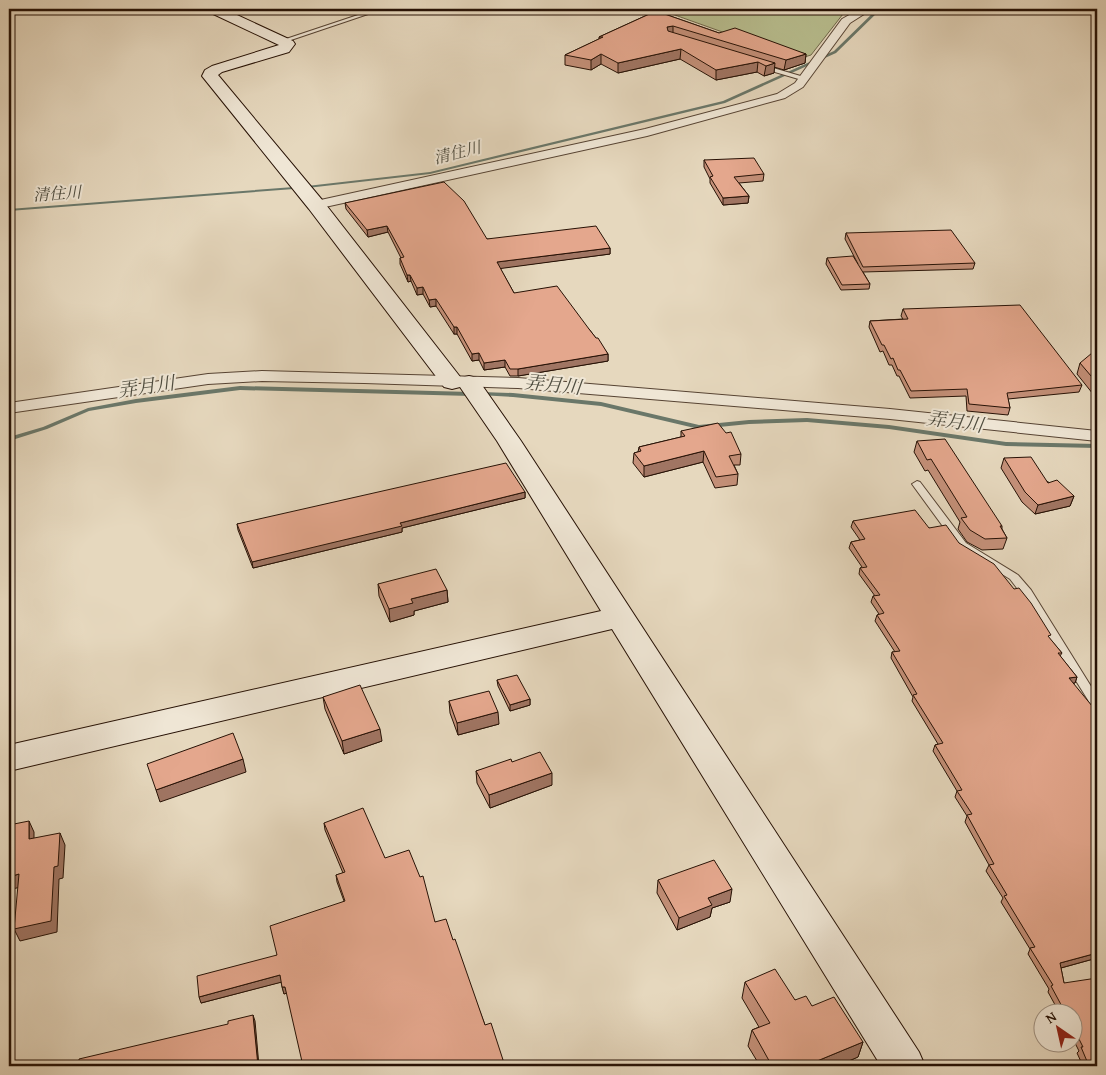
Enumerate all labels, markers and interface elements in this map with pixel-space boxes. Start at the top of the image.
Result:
water label: 清住川 [431,134,485,169]
water label: 清住川 [32,179,84,207]
water label: 弄月川 [523,367,585,401]
water label: 弄月川 [116,368,178,404]
water label: 弄月川 [925,403,987,439]
north arrow [1034,1002,1084,1052]
text: N [1041,1006,1061,1028]

